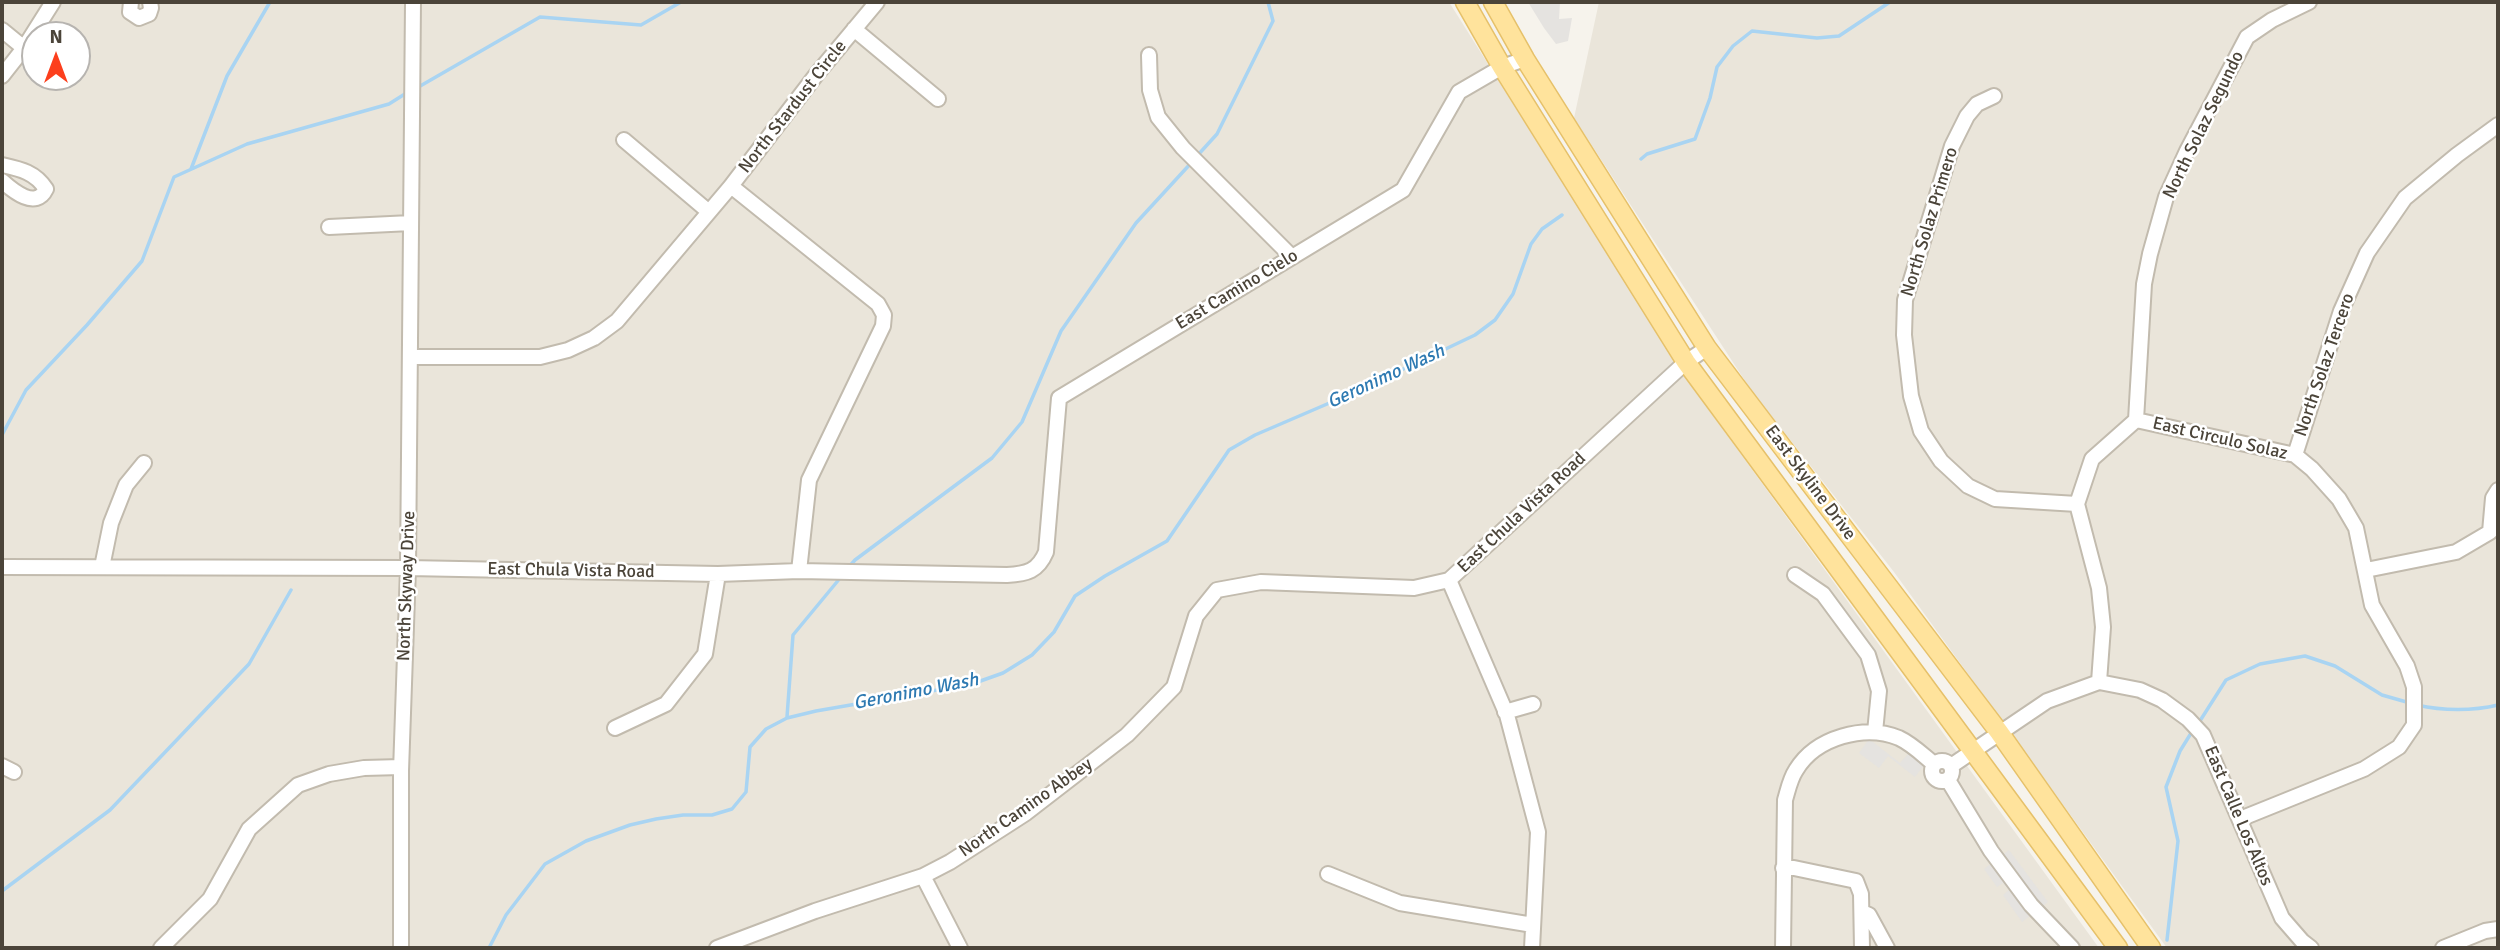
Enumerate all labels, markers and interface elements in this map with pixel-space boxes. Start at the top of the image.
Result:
north arrow [21,21,91,91]
text: N [49,25,63,49]
street label: North Stardust Circle [734,36,852,178]
street label: North Solaz Segundo [2159,48,2249,202]
street label: North Solaz Primero [1897,145,1963,299]
street label: East Camino Cielo [1172,245,1302,335]
street label: North Solaz Tercero [2290,291,2360,439]
water label: Geronimo Wash [1324,340,1448,414]
street label: East Circulo Solaz [2150,413,2290,465]
street label: East Skyline Drive [1760,421,1860,545]
street label: East Chula Vista Road [1453,448,1591,578]
street label: North Skyway Drive [394,510,420,662]
street label: East Chula Vista Road [487,559,655,583]
water label: Geronimo Wash [852,669,980,715]
street label: East Calle Los Altos [2199,743,2277,889]
street label: North Camino Abbey [955,754,1097,862]

